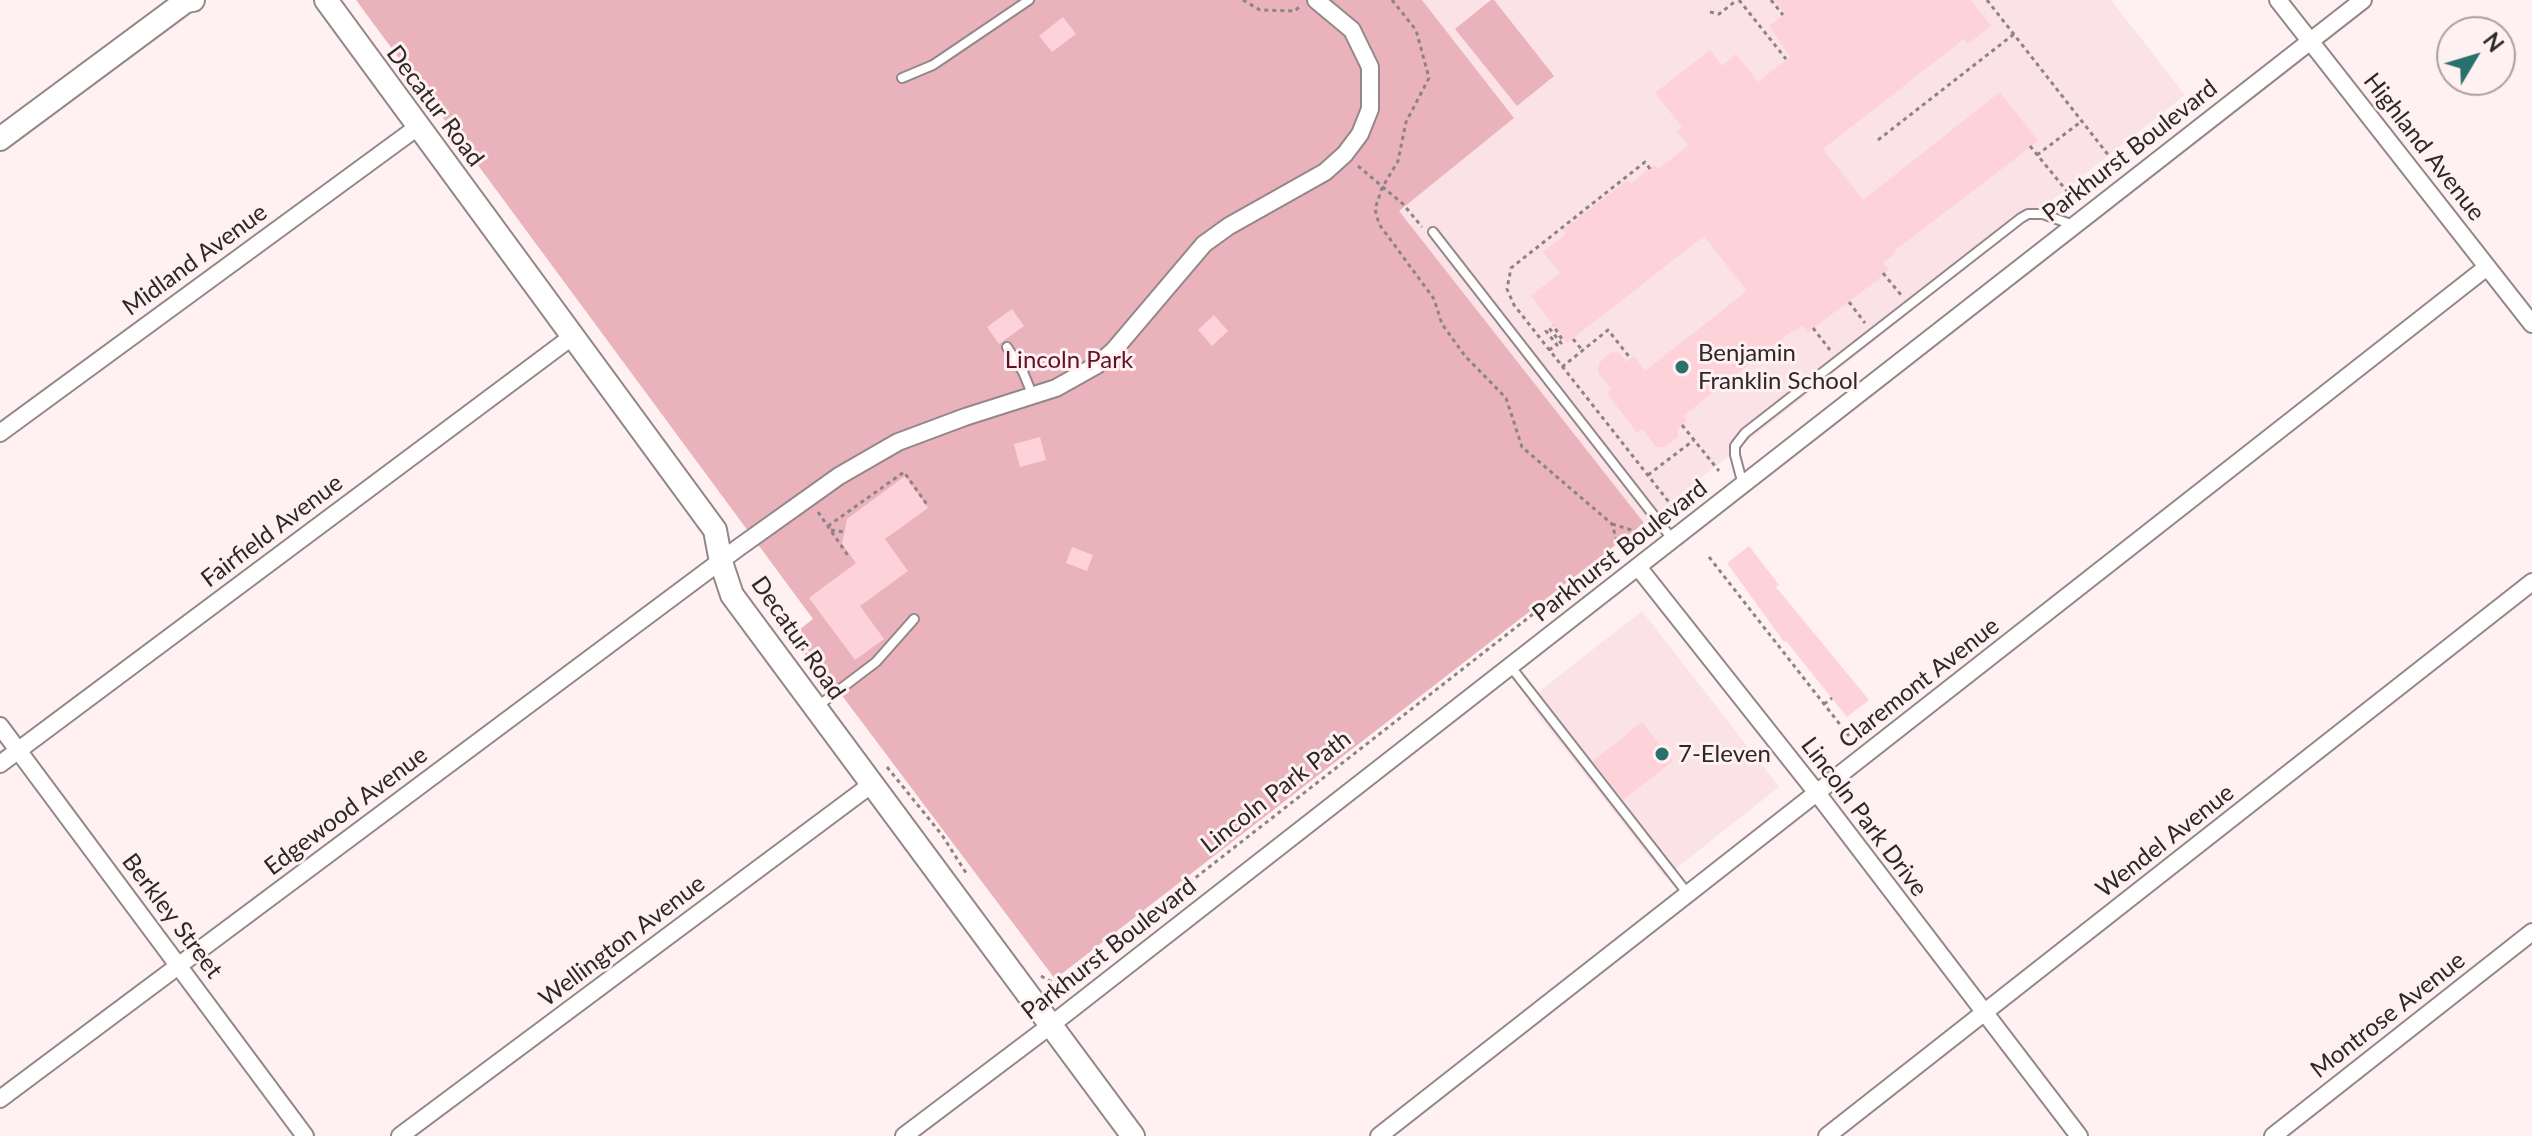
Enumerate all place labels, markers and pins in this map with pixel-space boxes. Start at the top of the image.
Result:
place label: Benjamin Franklin School [1698,339,1858,395]
marker: Benjamin Franklin School [1673,358,1691,376]
place label: 7-Eleven [1678,740,1771,768]
marker: 7-Eleven [1653,745,1671,763]

